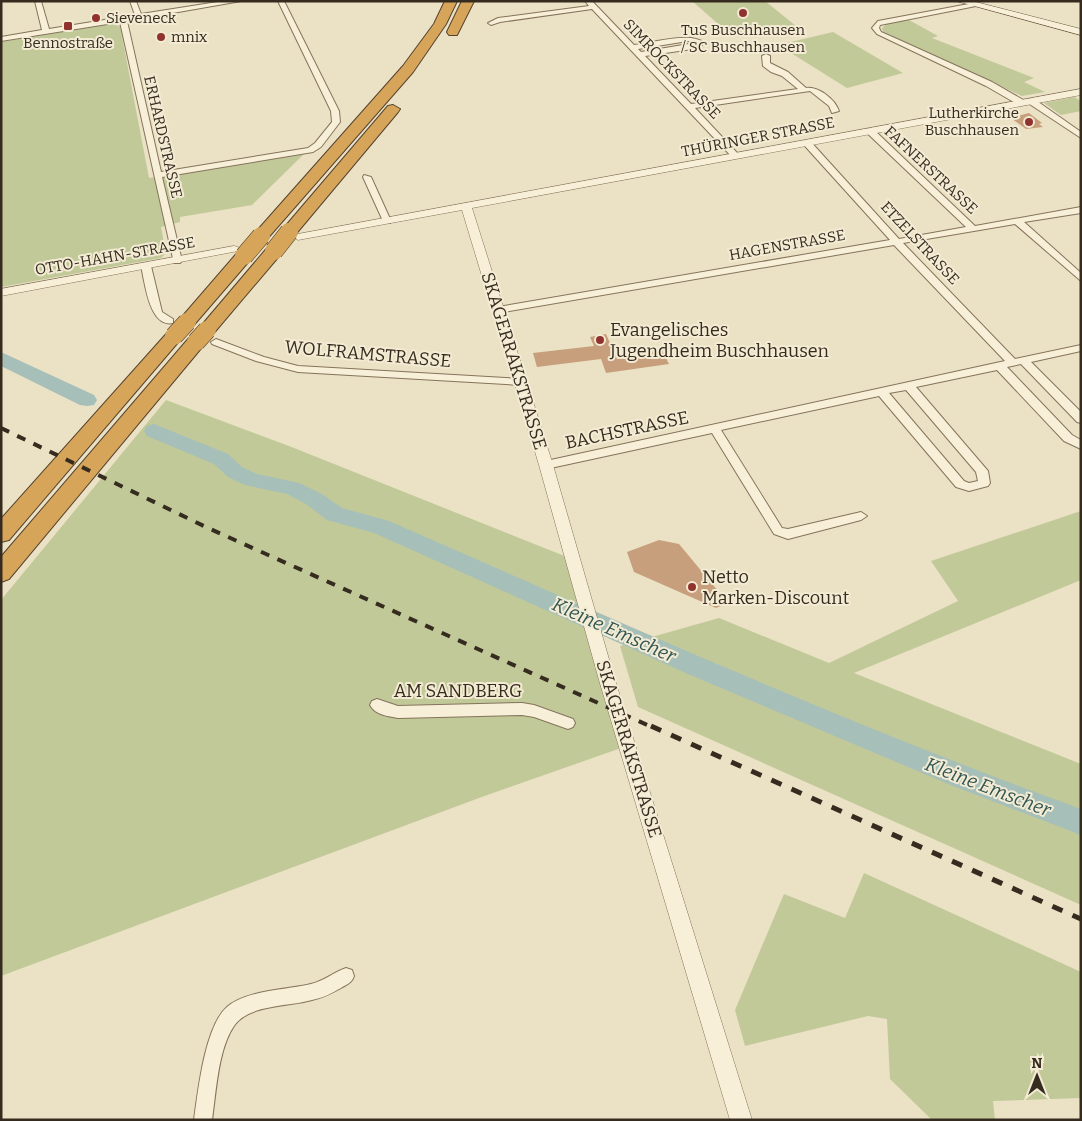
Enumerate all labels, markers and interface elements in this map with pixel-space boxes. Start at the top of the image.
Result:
marker: TuS Buschhausen / SC Buschhausen [737,7,749,19]
place label: Sieveneck [106,9,177,27]
marker: Sieveneck [90,12,102,24]
street label: SIMROCKSTRASSE [620,15,724,123]
marker: Bennostraße [62,20,74,32]
place label: TuS Buschhausen / SC Buschhausen [681,21,806,56]
place label: mnix [171,28,208,46]
marker: mnix [155,31,167,43]
place label: Bennostraße [23,34,113,52]
street label: ERHARDSTRASSE [140,74,186,200]
place label: Lutherkirche Buschhausen [925,104,1019,139]
street label: THÜRINGER STRASSE [680,113,836,161]
marker: Lutherkirche Buschhausen [1023,116,1035,128]
street label: FAFNERSTRASSE [881,122,981,218]
street label: ETZELSTRASSE [877,198,963,288]
street label: HAGENSTRASSE [727,226,847,264]
street label: OTTO-HAHN-STRASSE [34,233,196,279]
street label: SKAGERRAKSTRASSE [477,270,551,452]
place label: Evangelisches Jugendheim Buschhausen [609,319,830,362]
marker: Evangelisches Jugendheim Buschhausen [594,334,606,346]
street label: WOLFRAMSTRASSE [284,336,452,372]
street label: BACHSTRASSE [563,406,691,454]
place label: Netto Marken-Discount [702,566,850,609]
marker: Netto Marken-Discount [686,581,698,593]
water label: Kleine Emscher [549,593,680,668]
street label: SKAGERRAKSTRASSE [592,658,666,840]
street label: AM SANDBERG [394,680,522,702]
water label: Kleine Emscher [922,753,1055,822]
north arrow [1012,1051,1062,1101]
text: N [1032,1055,1043,1072]

